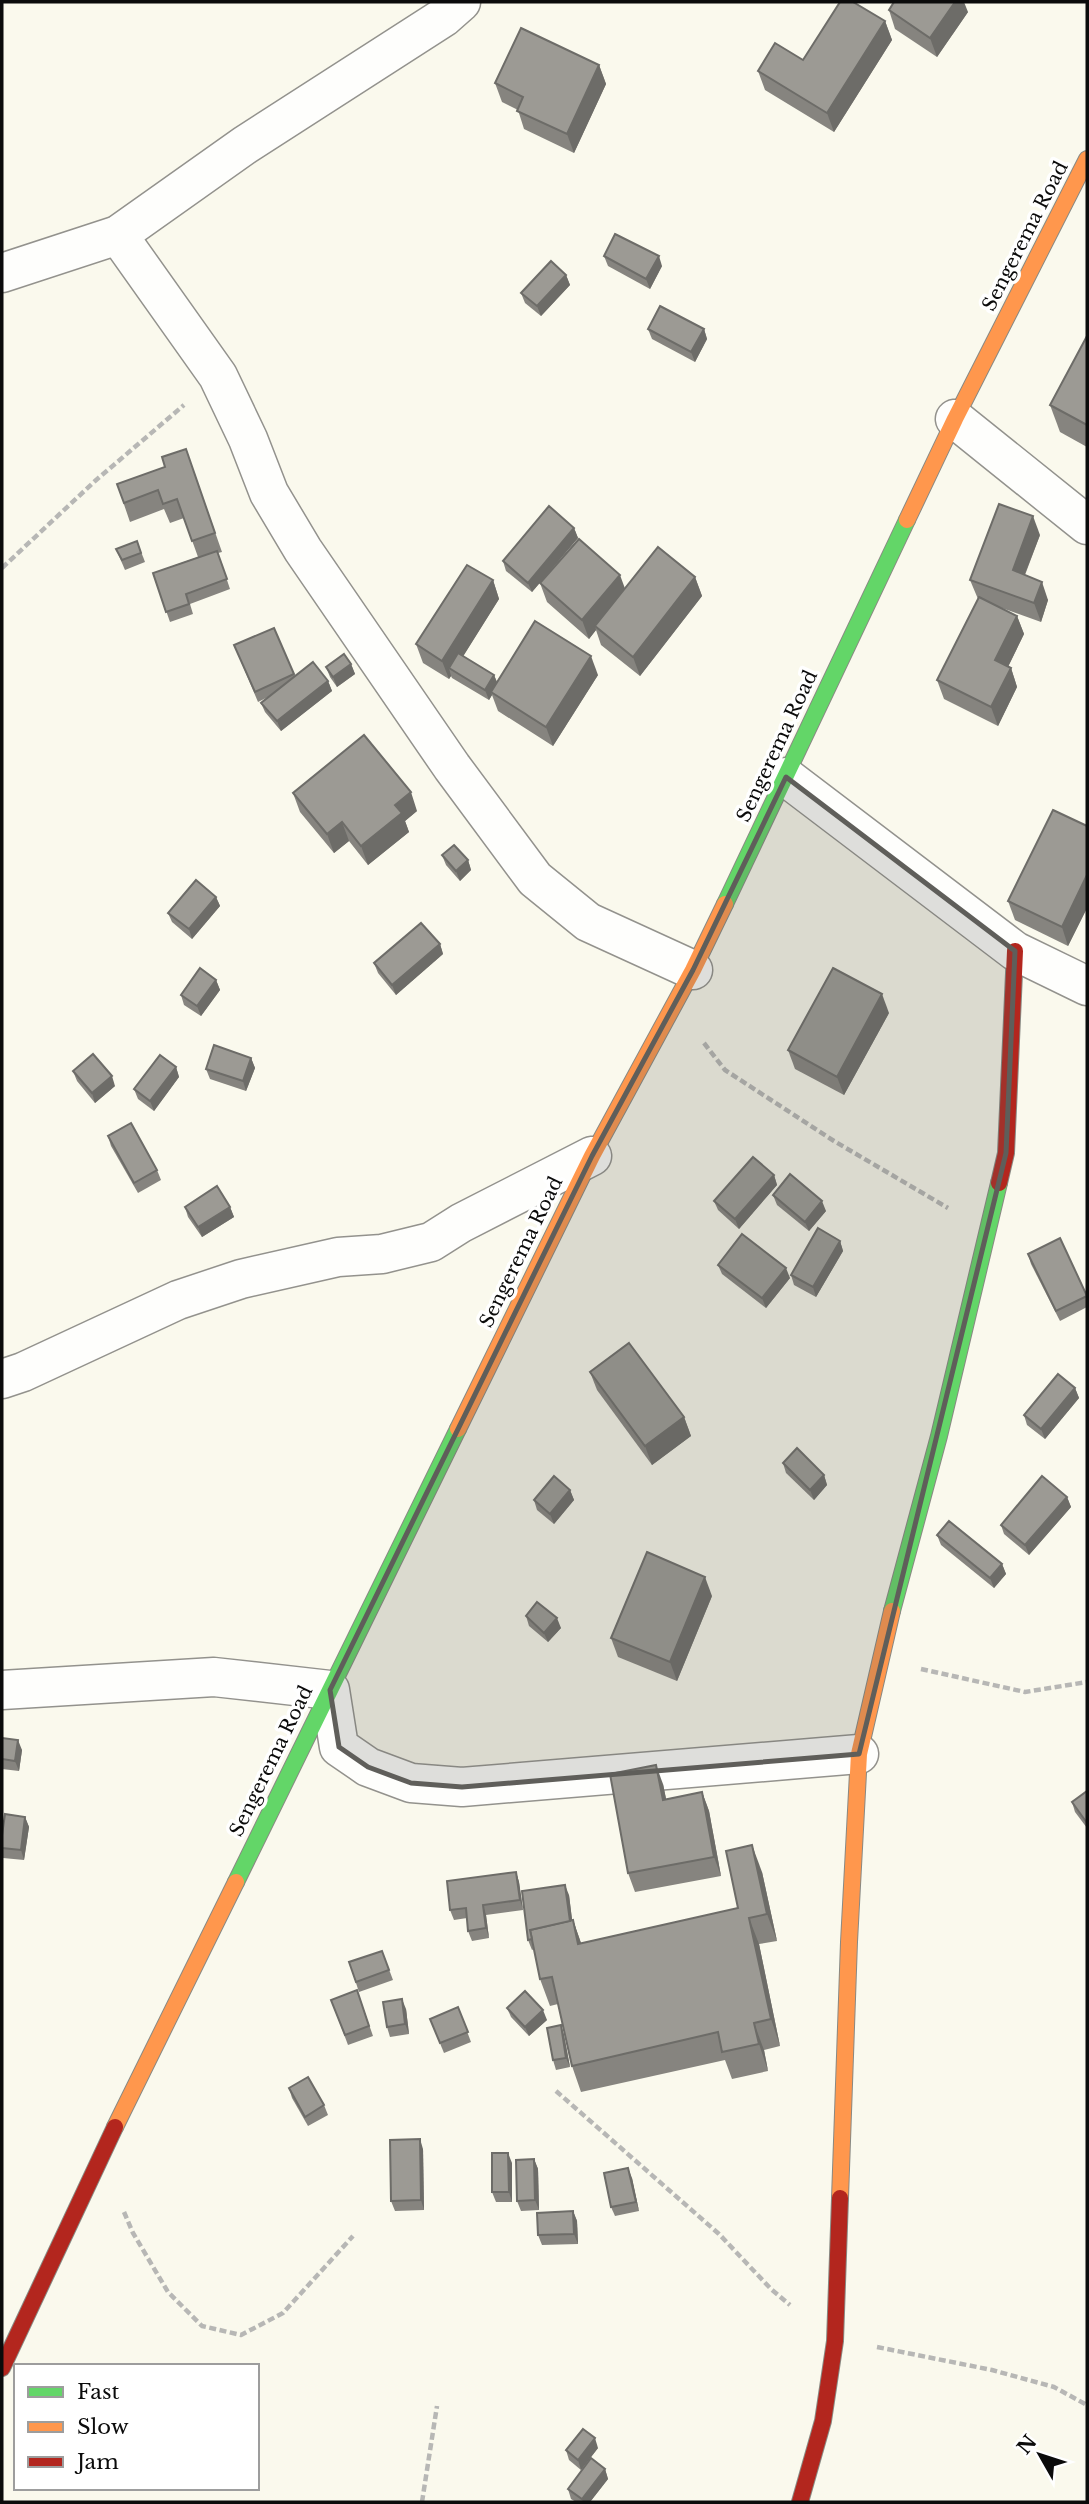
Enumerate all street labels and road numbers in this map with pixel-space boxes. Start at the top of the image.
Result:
street label: Sengerema Road [977,157,1073,315]
street label: Sengerema Road [732,666,822,826]
street label: Sengerema Road [475,1173,568,1331]
street label: Sengerema Road [225,1682,318,1840]

